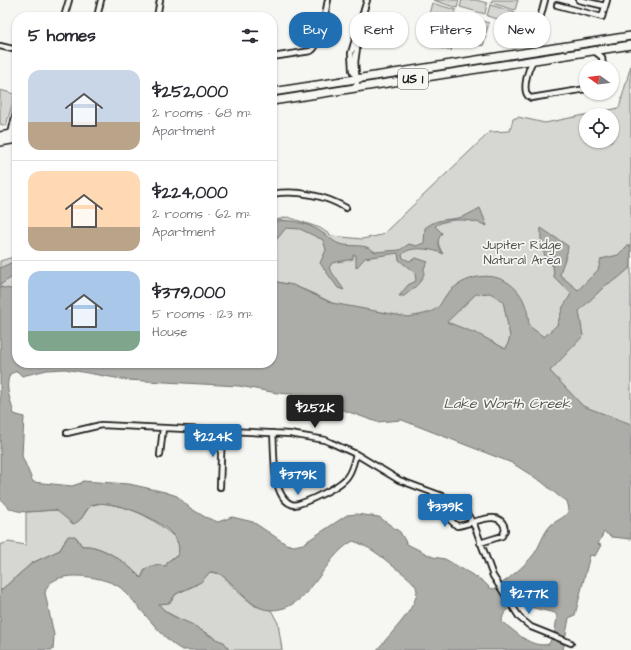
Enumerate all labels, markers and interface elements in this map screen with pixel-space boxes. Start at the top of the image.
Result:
chip: Buy [289,12,342,48]
chip: Rent [350,12,408,48]
chip: Filters [416,12,486,48]
chip: New [494,12,550,48]
text: 5 homes [28,24,96,48]
icon: filters [239,25,261,47]
north arrow [579,60,619,100]
map controls [579,60,619,148]
road number: US 1 [398,69,428,89]
text: $252,000 [152,80,228,104]
icon: home [60,86,108,134]
text: 2 rooms · 68 m² [152,104,252,122]
button: locate [579,108,619,148]
text: Apartment [152,122,216,140]
text: $224,000 [152,181,228,205]
icon: home [60,187,108,235]
text: 2 rooms · 62 m² [152,205,251,223]
text: Apartment [152,223,216,241]
park label: Jupiter Ridge Natural Area [483,236,562,269]
text: $379,000 [152,281,225,305]
icon: home [60,287,108,335]
text: 5 rooms · 123 m² [152,305,253,323]
text: House [152,323,187,341]
water label: Lake Worth Creek [444,394,571,414]
pin: $252K [287,395,343,429]
text: $252K [295,399,335,417]
pin: $224K [185,424,241,458]
text: $224K [194,428,232,446]
pin: $379K [270,462,326,496]
text: $379K [279,466,317,484]
pin: $339K [417,494,473,528]
text: $339K [427,498,463,516]
pin: $277K [501,581,557,615]
text: $277K [510,585,548,603]

